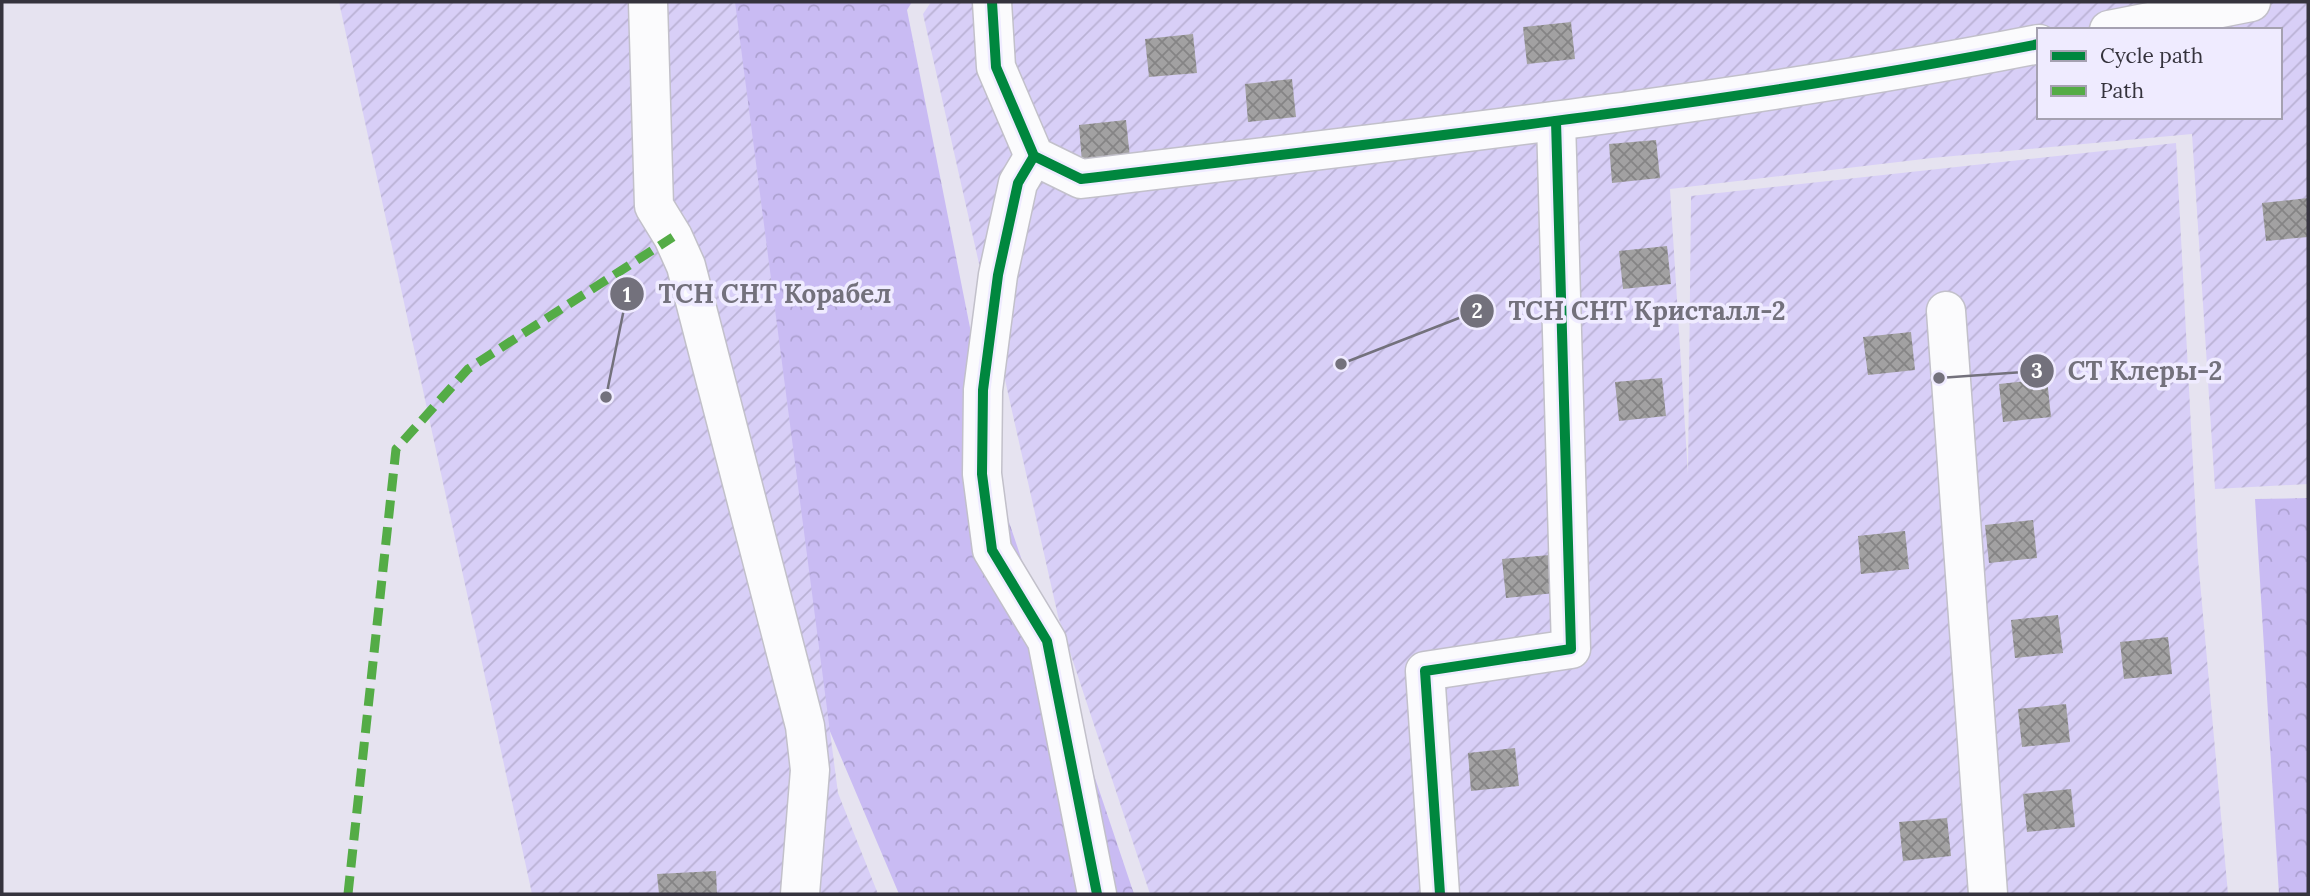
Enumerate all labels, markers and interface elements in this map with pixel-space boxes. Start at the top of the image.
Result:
legend [2037,28,2282,119]
text: Cycle path [2100,42,2203,69]
text: Path [2100,77,2144,104]
callout: ТСН СНТ Корабел [609,271,905,318]
text: ТСН СНТ Корабел [658,277,892,310]
text: 1 [623,281,631,308]
callout: ТСН СНТ Кристалл-2 [1459,287,1800,334]
text: ТСН СНТ Кристалл-2 [1508,294,1786,327]
text: 2 [1471,297,1483,324]
callout: СТ Клеры-2 [2019,347,2237,394]
text: СТ Клеры-2 [2068,354,2222,387]
text: 3 [2031,357,2043,384]

